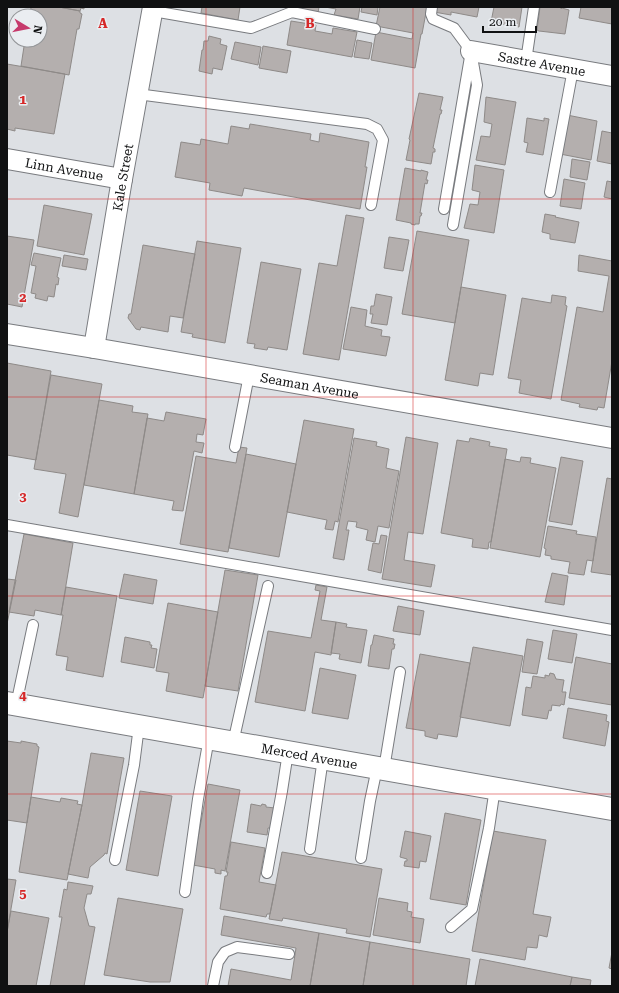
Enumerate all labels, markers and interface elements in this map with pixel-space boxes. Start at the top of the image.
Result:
north arrow [8,8,48,48]
scale bar [483,8,536,34]
text: 20 m [489,15,516,29]
text: A [98,16,108,31]
text: B [305,16,315,31]
text: N [30,24,44,35]
street label: Sastre Avenue [497,49,587,79]
text: 1 [19,92,27,107]
street label: Kale Street [110,142,136,212]
street label: Linn Avenue [24,155,104,184]
text: 2 [19,290,27,305]
street label: Seaman Avenue [259,370,360,402]
text: 3 [19,489,27,504]
text: 4 [19,688,27,703]
street label: Merced Avenue [260,741,359,772]
text: 5 [19,886,27,901]

